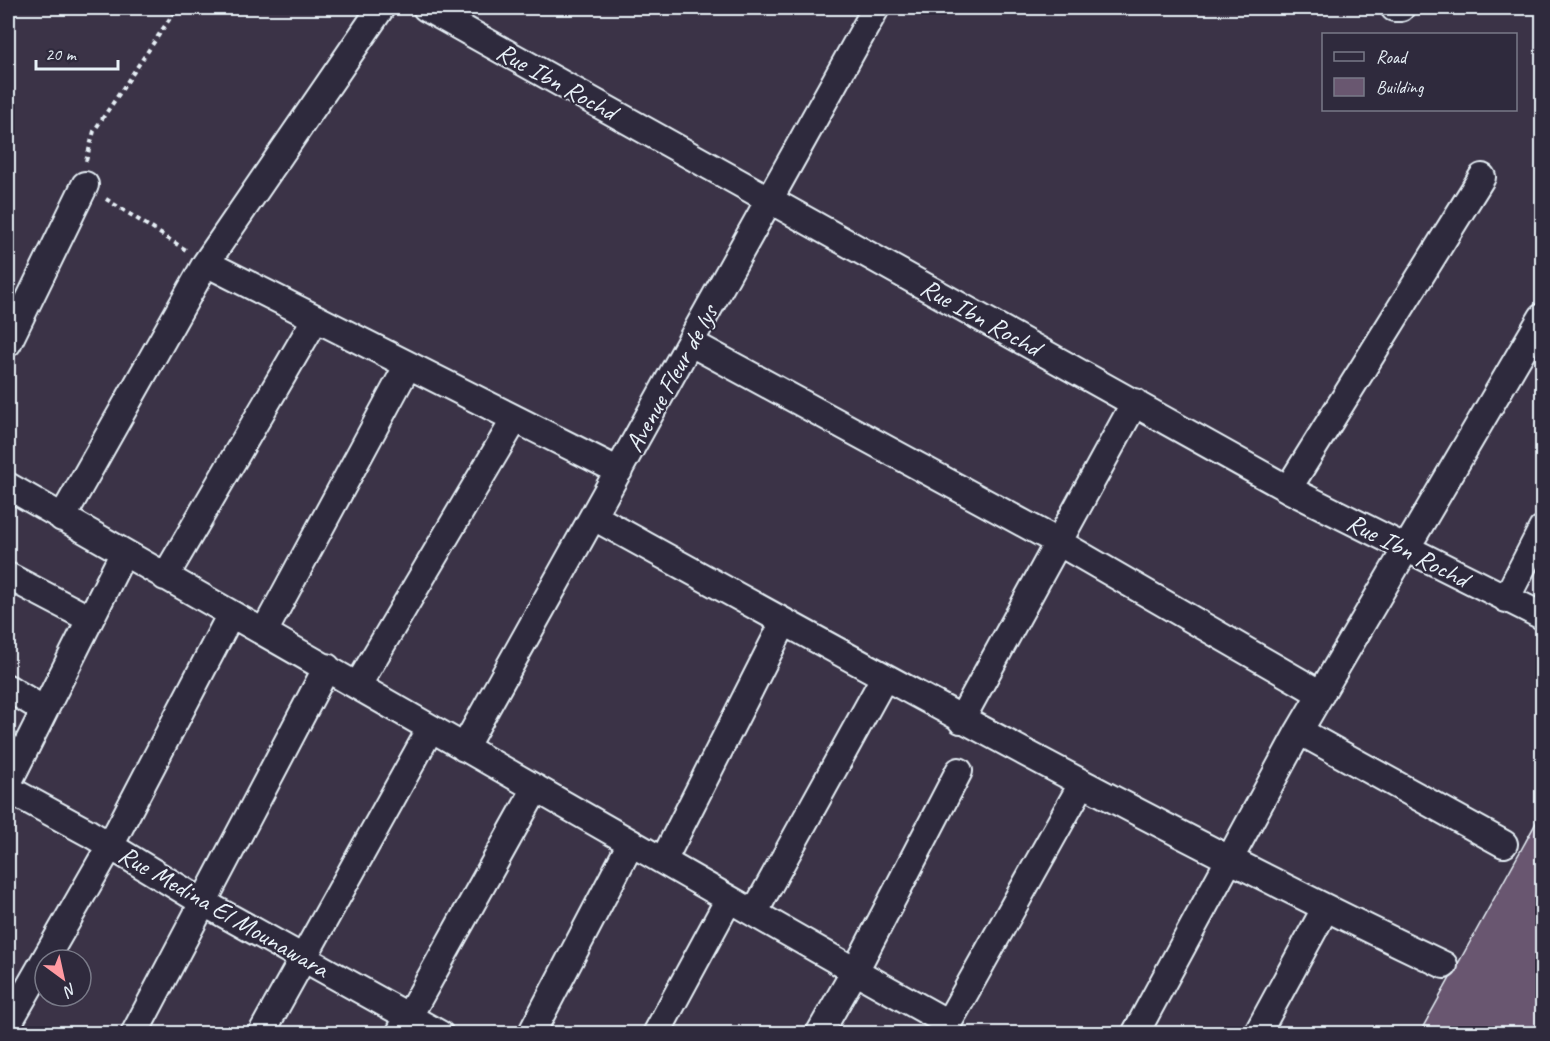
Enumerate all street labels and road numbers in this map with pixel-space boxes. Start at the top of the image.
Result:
street label: Rue Ibn Rochd [491,35,626,130]
street label: Rue Ibn Rochd [915,271,1050,366]
street label: Avenue Fleur de lys [617,297,726,458]
street label: Rue Ibn Rochd [1341,506,1478,597]
street label: Rue Medina El Mounawara [113,838,336,986]

